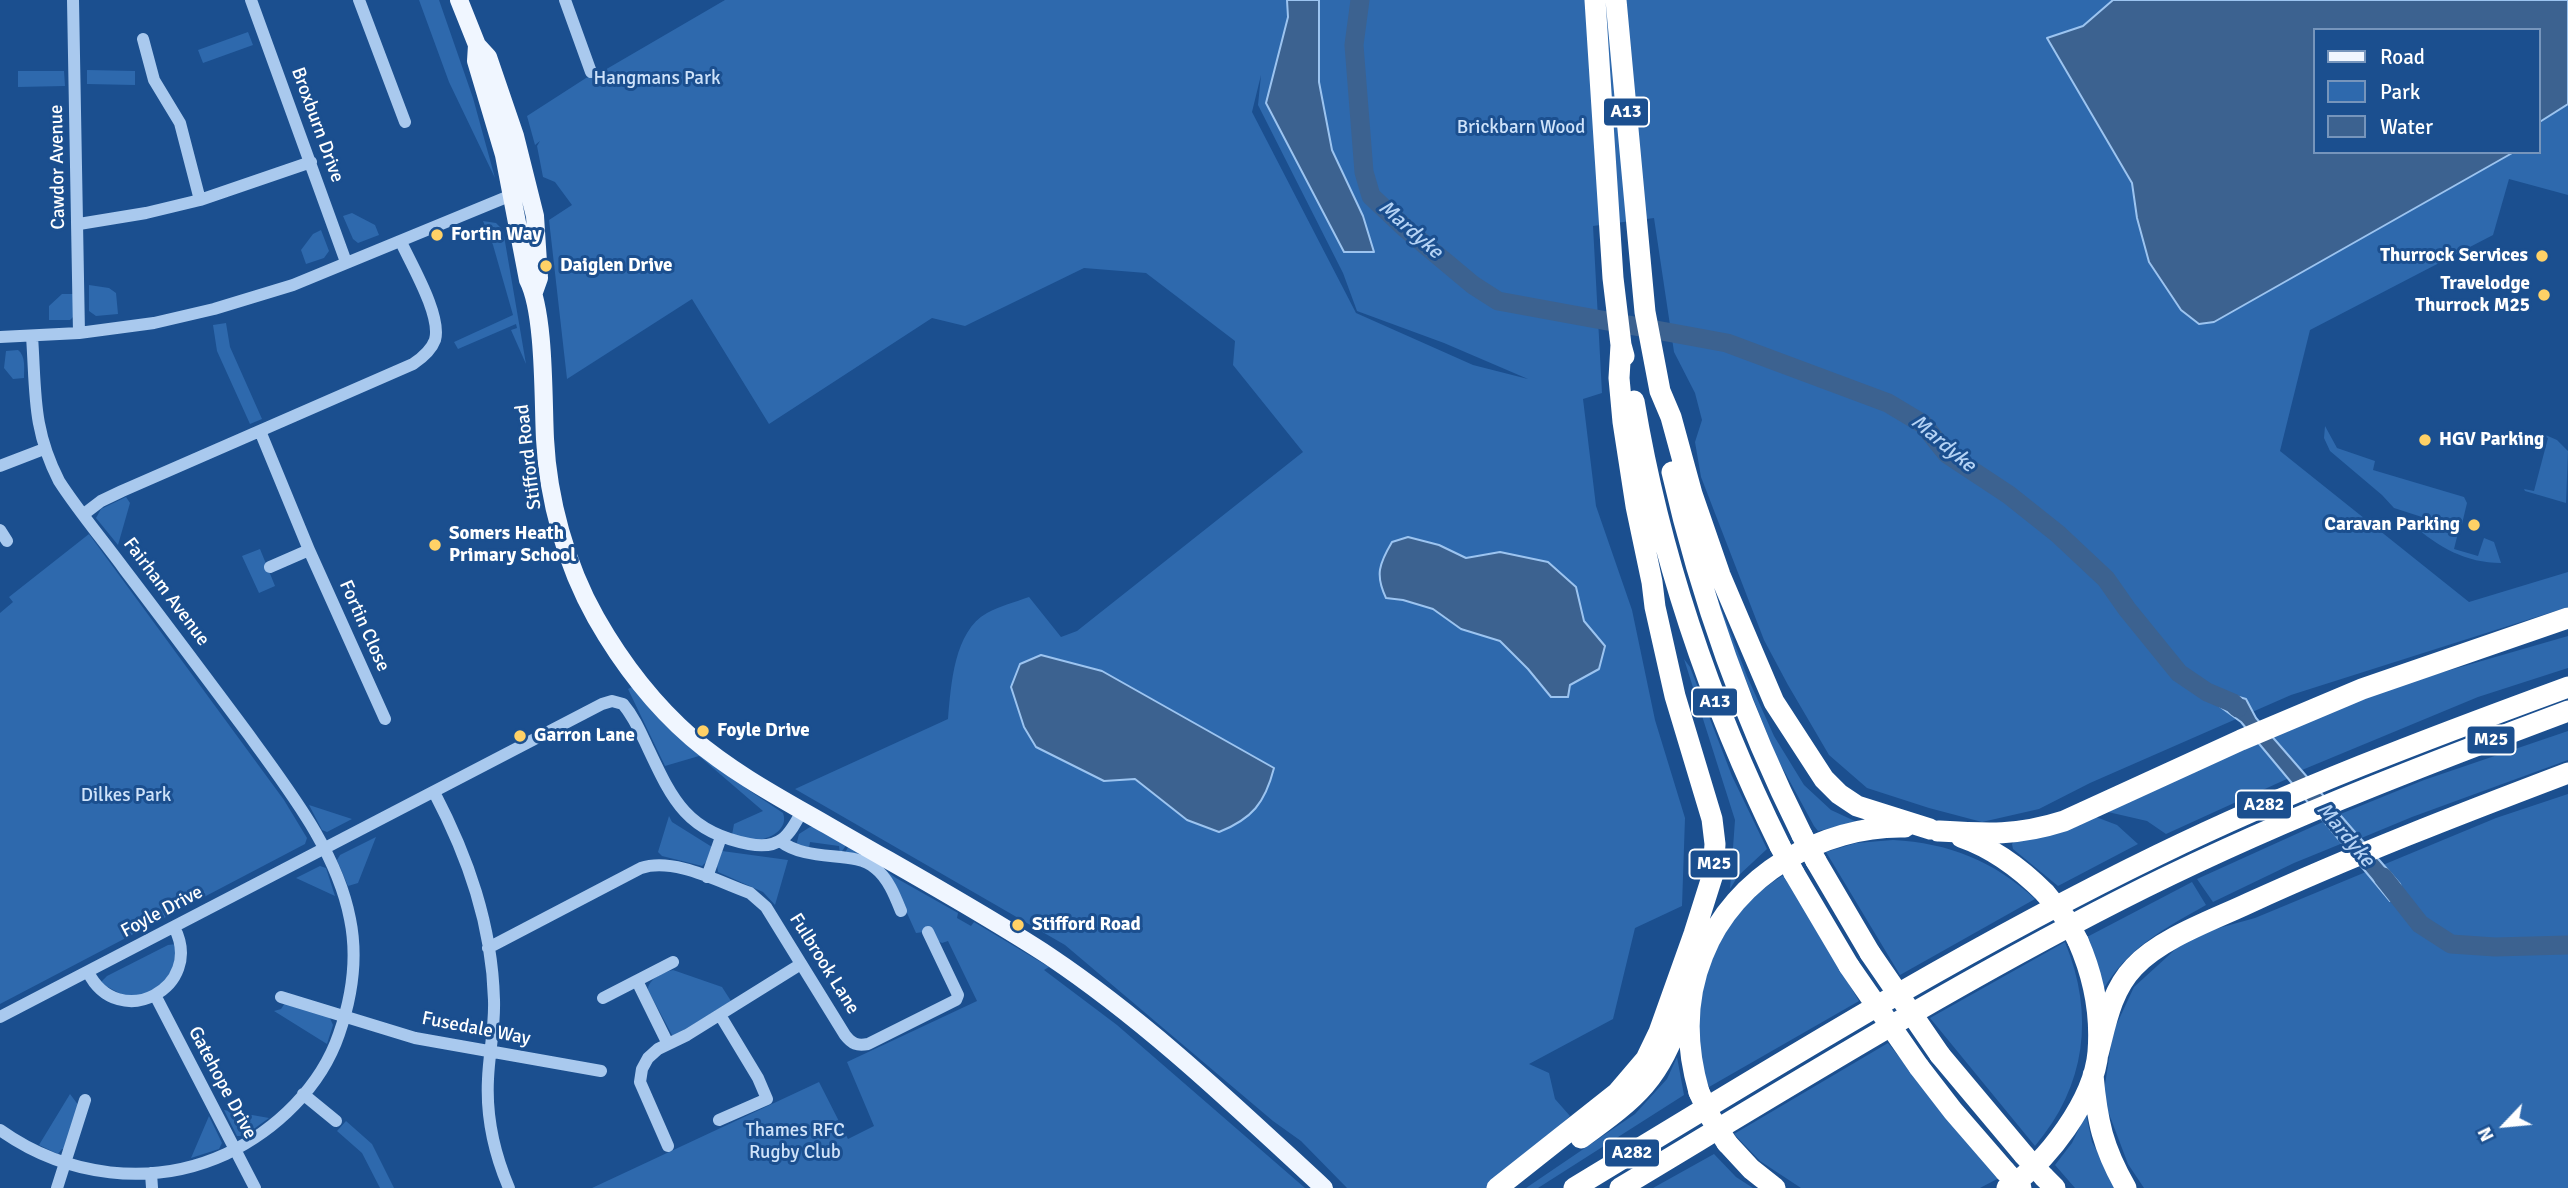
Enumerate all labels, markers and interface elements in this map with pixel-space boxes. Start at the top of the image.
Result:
legend [2312,28,2540,154]
text: Road [2380,44,2425,70]
street label: Broxburn Drive [286,64,348,186]
park label: Hangmans Park [594,68,720,90]
text: Park [2380,79,2420,105]
road number: A13 [1603,98,1649,127]
street label: Cawdor Avenue [46,104,70,230]
text: Water [2380,114,2433,140]
park label: Brickbarn Wood [1457,117,1585,139]
water label: Mardyke [1373,195,1447,265]
place label: Fortin Way [451,224,542,246]
marker: Fortin Way [429,227,445,243]
place label: Thurrock Services [2380,245,2528,267]
marker: Thurrock Services [2534,248,2550,264]
place label: Daiglen Drive [560,255,672,277]
marker: Daiglen Drive [538,258,554,274]
place label: Travelodge Thurrock M25 [2415,273,2530,317]
marker: Travelodge Thurrock M25 [2536,287,2552,303]
street label: Stifford Road [511,403,547,511]
water label: Mardyke [1906,410,1980,478]
place label: HGV Parking [2439,429,2544,451]
marker: HGV Parking [2417,432,2433,448]
place label: Caravan Parking [2324,514,2460,536]
marker: Caravan Parking [2466,517,2482,533]
place label: Somers Heath Primary School [449,523,576,567]
street label: Fairham Avenue [118,533,214,651]
marker: Somers Heath Primary School [427,537,443,553]
street label: Fortin Close [334,577,394,675]
road number: A13 [1692,688,1738,716]
place label: Foyle Drive [717,720,810,742]
marker: Foyle Drive [695,723,711,739]
place label: Garron Lane [534,725,635,747]
road number: M25 [2466,726,2516,754]
marker: Garron Lane [512,728,528,744]
park label: Dilkes Park [81,785,171,807]
road number: A282 [2236,790,2292,820]
water label: Mardyke [2311,798,2379,872]
road number: M25 [1690,850,1738,878]
street label: Foyle Drive [117,881,207,943]
street label: Fulbrook Lane [784,909,864,1019]
place label: Stifford Road [1032,914,1141,936]
marker: Stifford Road [1010,917,1026,933]
street label: Fusedale Way [420,1007,532,1051]
street label: Gatehope Drive [183,1023,261,1143]
north arrow [2470,1090,2540,1160]
park label: Thames RFC Rugby Club [745,1120,845,1164]
text: N [2472,1123,2500,1145]
road number: A282 [1604,1138,1660,1168]

